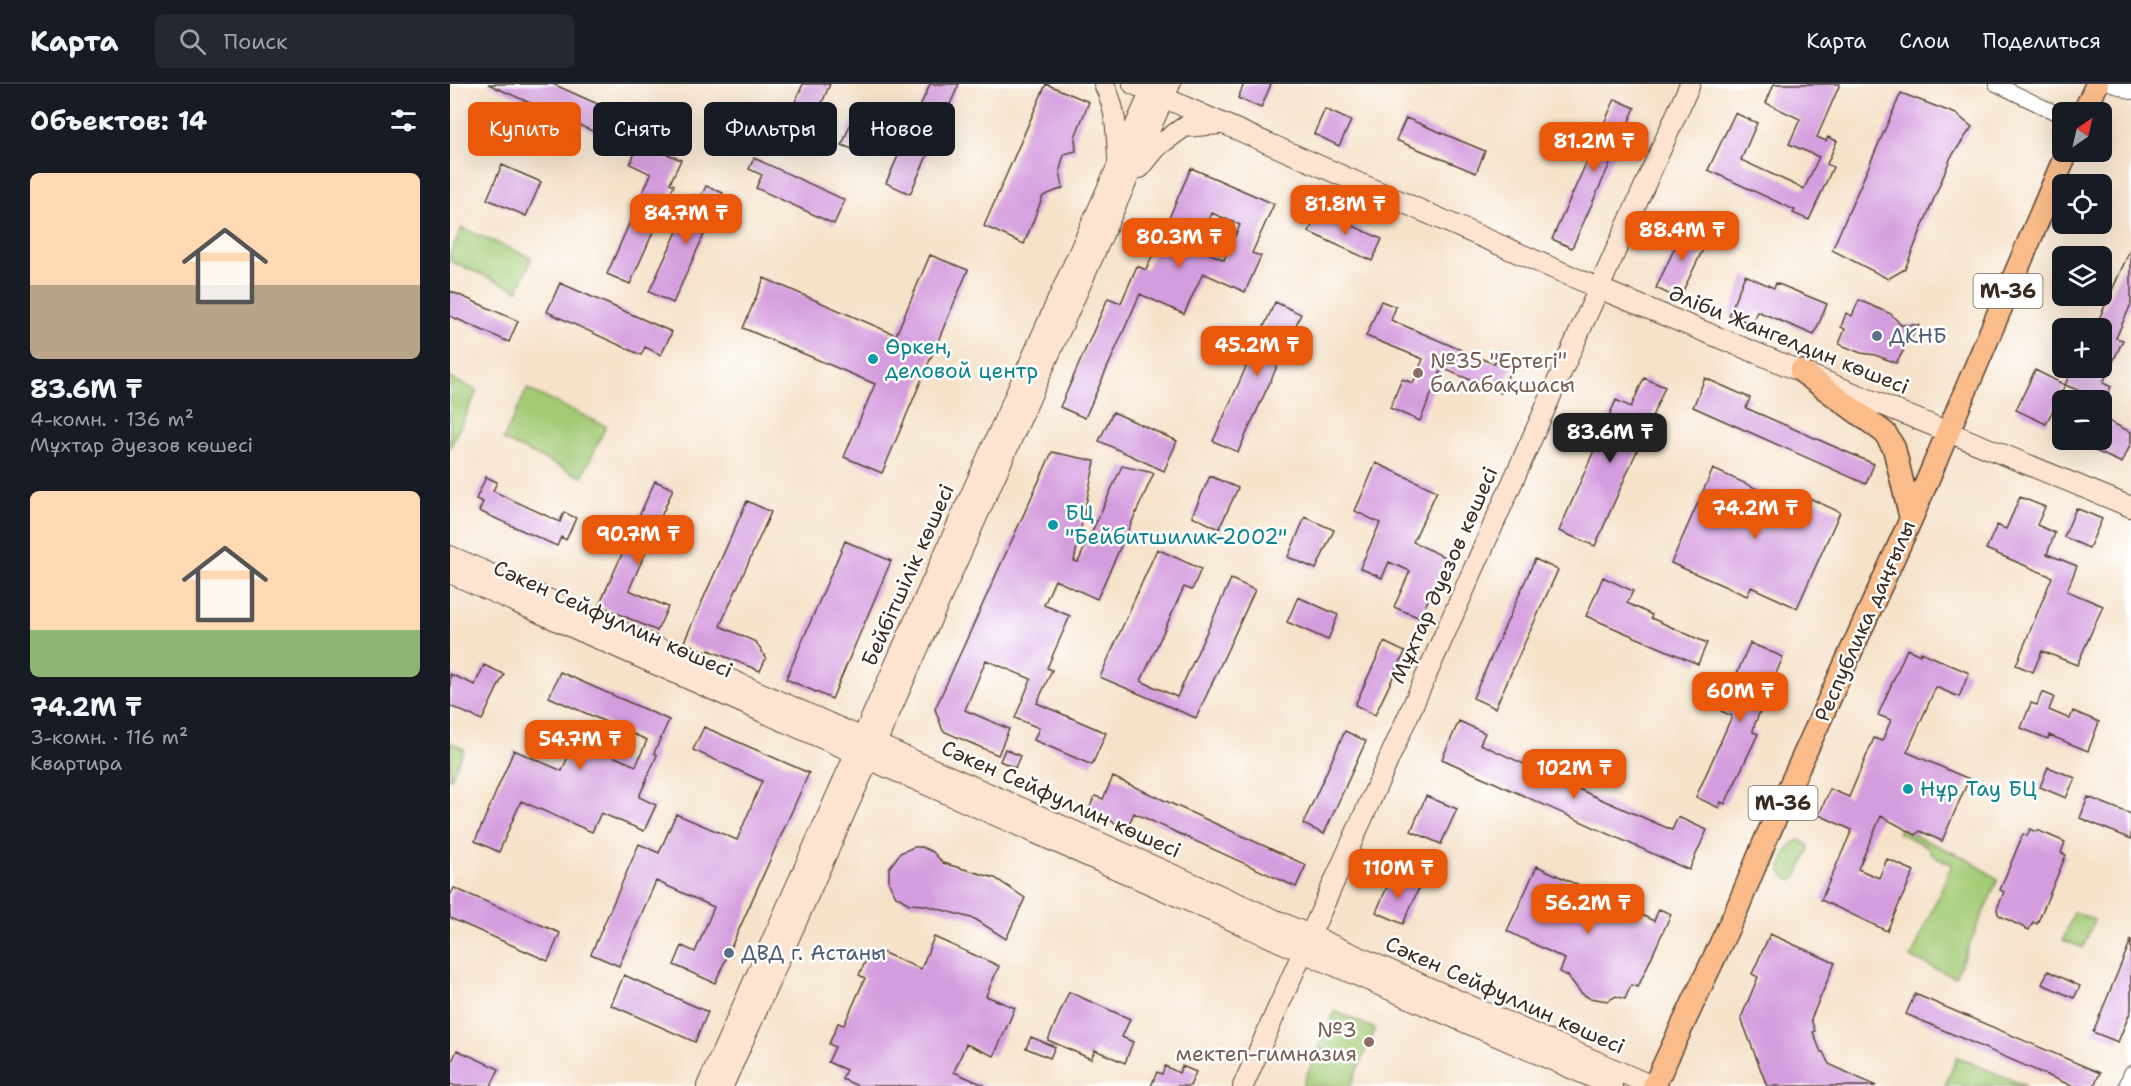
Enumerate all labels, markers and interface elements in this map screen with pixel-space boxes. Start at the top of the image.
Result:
search box [155,14,575,68]
text: Карта [30,22,119,60]
icon: search [176,25,209,58]
text: Поиск [224,27,288,56]
text: Карта [1806,27,1866,55]
text: Слои [1899,27,1950,55]
text: Поделиться [1983,27,2101,55]
chip: Купить [468,102,581,156]
chip: Снять [593,102,692,156]
chip: Фильтры [704,102,837,156]
chip: Новое [849,102,955,156]
north arrow [2052,102,2112,162]
map controls [2052,102,2112,450]
text: Объектов: 14 [30,103,207,138]
icon: filters [387,104,420,137]
pin: 81.2M ₸ [1539,122,1649,173]
text: 81.2M ₸ [1553,128,1635,154]
button: locate [2052,174,2112,234]
pin: 81.8M ₸ [1290,185,1400,236]
text: 81.8M ₸ [1304,191,1386,217]
pin: 84.7M ₸ [631,194,741,245]
text: 84.7M ₸ [644,200,728,226]
pin: 88.4M ₸ [1627,211,1737,262]
icon: home [171,212,279,320]
text: 88.4M ₸ [1639,217,1725,243]
pin: 80.3M ₸ [1124,218,1234,269]
text: 80.3M ₸ [1136,224,1222,250]
button: layers [2052,246,2112,306]
road number: M-36 [1974,274,2042,308]
street label: Әліби Жангелдин көшесі [1665,279,1913,401]
button: + [2052,318,2112,378]
place label: ДКНБ [1889,322,1947,350]
pin: 45.2M ₸ [1202,326,1312,377]
marker: ДКНБ [1870,329,1884,343]
text: 45.2M ₸ [1215,332,1299,358]
place label: Өркен, деловой центр [885,333,1038,385]
place label: №35 "Ертегі" балабақшасы [1430,347,1575,399]
marker: Өркен, деловой центр [866,352,880,366]
marker: №35 "Ертегі" балабақшасы [1411,366,1425,380]
text: 83.6M ₸ [30,371,142,406]
button: − [2052,390,2112,450]
text: 4-комн. · 136 m² [30,406,194,432]
pin: 83.6M ₸ [1555,413,1665,464]
text: 83.6M ₸ [1567,419,1653,445]
text: Мұхтар Әуезов көшесі [30,432,253,458]
street label: Мұхтар Әуезов көшесі [1384,462,1504,688]
street label: Бейбітшілік көшесі [855,479,961,671]
pin: 74.2M ₸ [1700,489,1810,540]
text: 74.2M ₸ [1712,495,1798,521]
place label: БЦ "Бейбитшилик-2002" [1065,499,1287,551]
pin: 90.7M ₸ [583,515,693,566]
street label: Республика даңғылы [1808,516,1922,726]
marker: БЦ "Бейбитшилик-2002" [1046,518,1060,532]
text: 90.7M ₸ [596,521,680,547]
icon: home [171,530,279,638]
street label: Сәкен Сейфуллин көшесі [489,553,737,685]
pin: 60M ₸ [1698,672,1782,723]
text: 60M ₸ [1706,678,1774,704]
text: 74.2M ₸ [30,689,142,724]
pin: 54.7M ₸ [525,720,635,771]
text: 3-комн. · 116 m² [30,724,188,750]
text: 54.7M ₸ [539,726,621,752]
street label: Сәкен Сейфуллин көшесі [937,733,1185,865]
pin: 102M ₸ [1525,749,1623,800]
text: Квартира [30,750,122,776]
text: 102M ₸ [1536,755,1612,781]
place label: Нұр Тау БЦ [1920,775,2037,803]
marker: Нұр Тау БЦ [1901,782,1915,796]
road number: M-36 [1748,786,1818,820]
pin: 110M ₸ [1349,849,1447,900]
text: 110M ₸ [1363,855,1433,881]
pin: 56.2M ₸ [1533,884,1643,935]
text: 56.2M ₸ [1545,890,1631,916]
street label: Сәкен Сейфуллин көшесі [1381,929,1629,1061]
place label: ДВД г. Астаны [741,939,886,967]
marker: ДВД г. Астаны [722,946,736,960]
place label: №3 мектеп-гимназия [1176,1016,1357,1068]
marker: №3 мектеп-гимназия [1362,1035,1376,1049]

